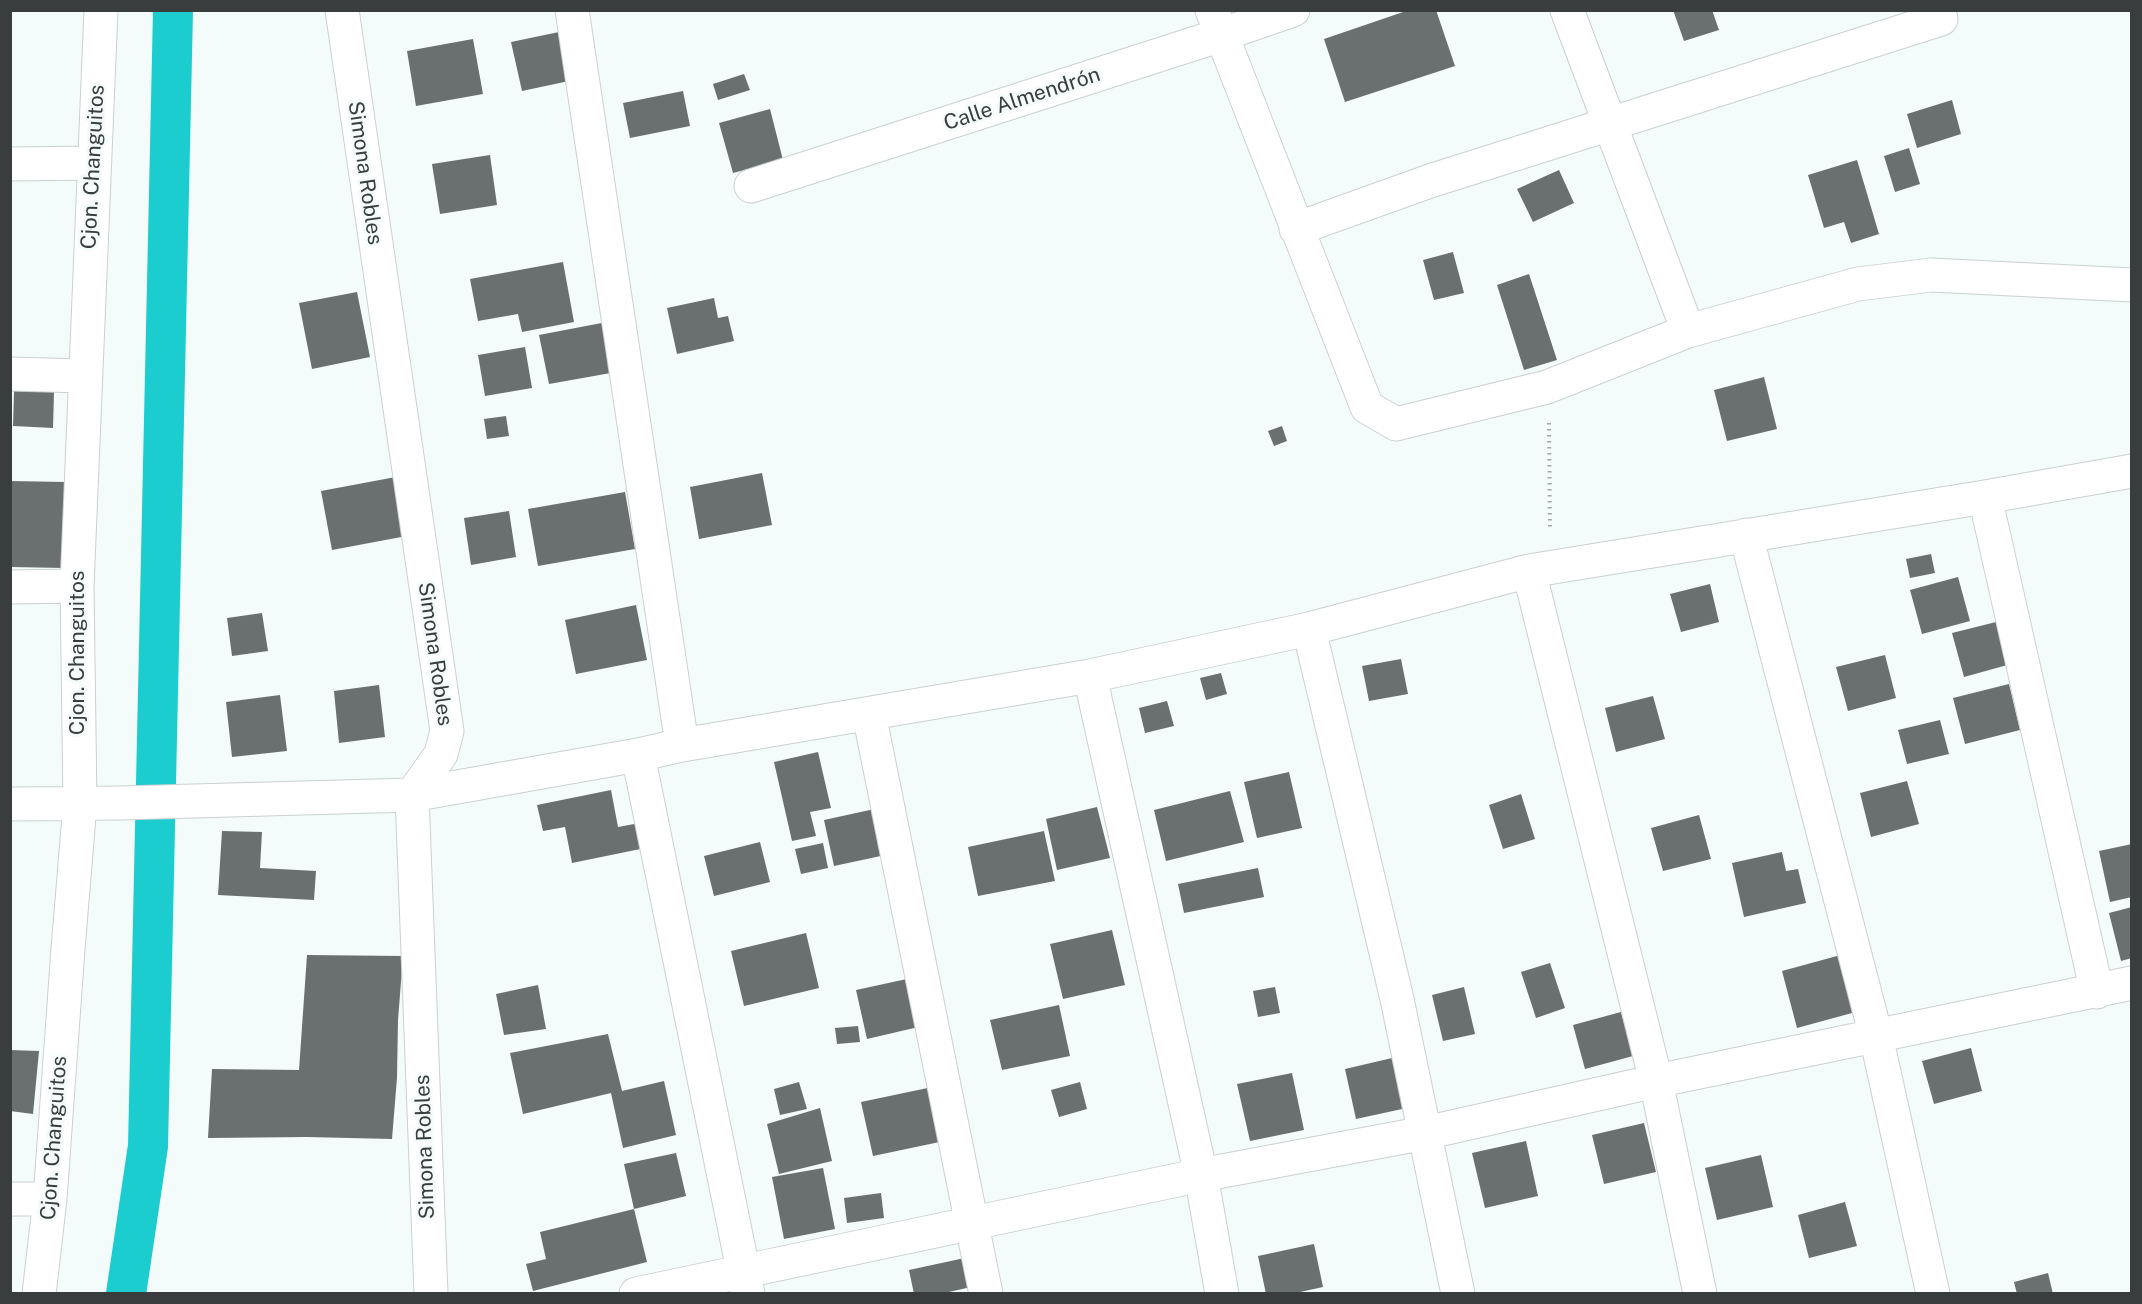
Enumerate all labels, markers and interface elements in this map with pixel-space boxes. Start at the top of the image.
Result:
street label: Calle Almendrón [941,62,1103,136]
street label: Cjon. Changuitos [76,84,110,250]
street label: Simona Robles [342,100,388,246]
street label: Cjon. Changuitos [65,571,91,735]
street label: Simona Robles [412,581,458,727]
street label: Cjon. Changuitos [36,1055,72,1221]
street label: Simona Robles [410,1074,440,1220]

